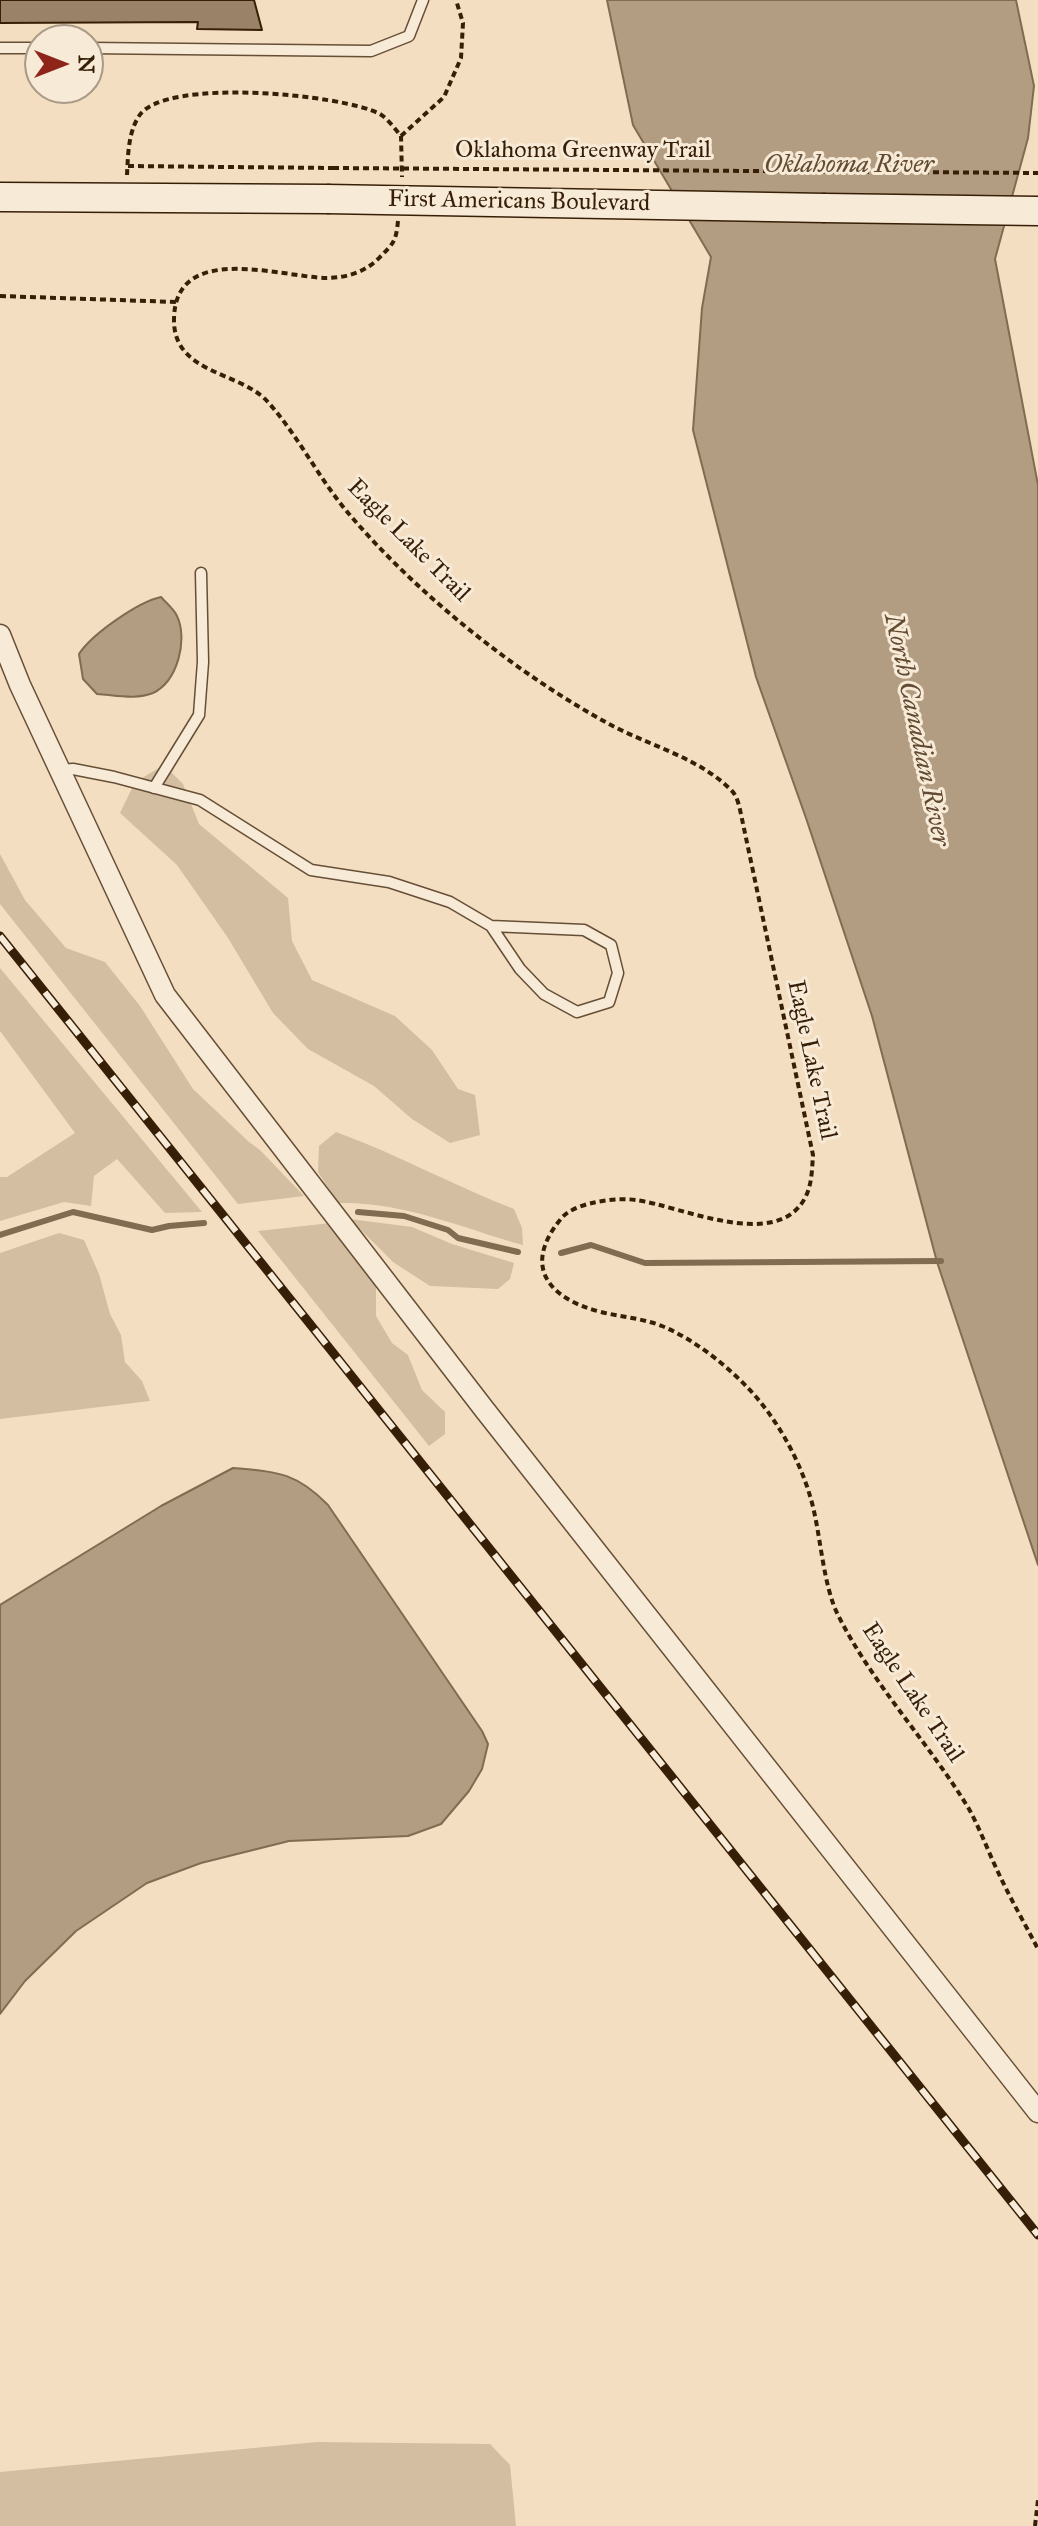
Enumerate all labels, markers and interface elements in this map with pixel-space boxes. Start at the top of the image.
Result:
north arrow [24,24,104,104]
text: N [73,55,100,73]
street label: Oklahoma Greenway Trail [455,137,711,165]
water label: Oklahoma River [764,150,934,182]
street label: First Americans Boulevard [388,185,650,219]
street label: Eagle Lake Trail [340,473,476,609]
water label: North Canadian River [876,611,956,849]
street label: Eagle Lake Trail [780,978,842,1142]
street label: Eagle Lake Trail [855,1618,969,1768]

